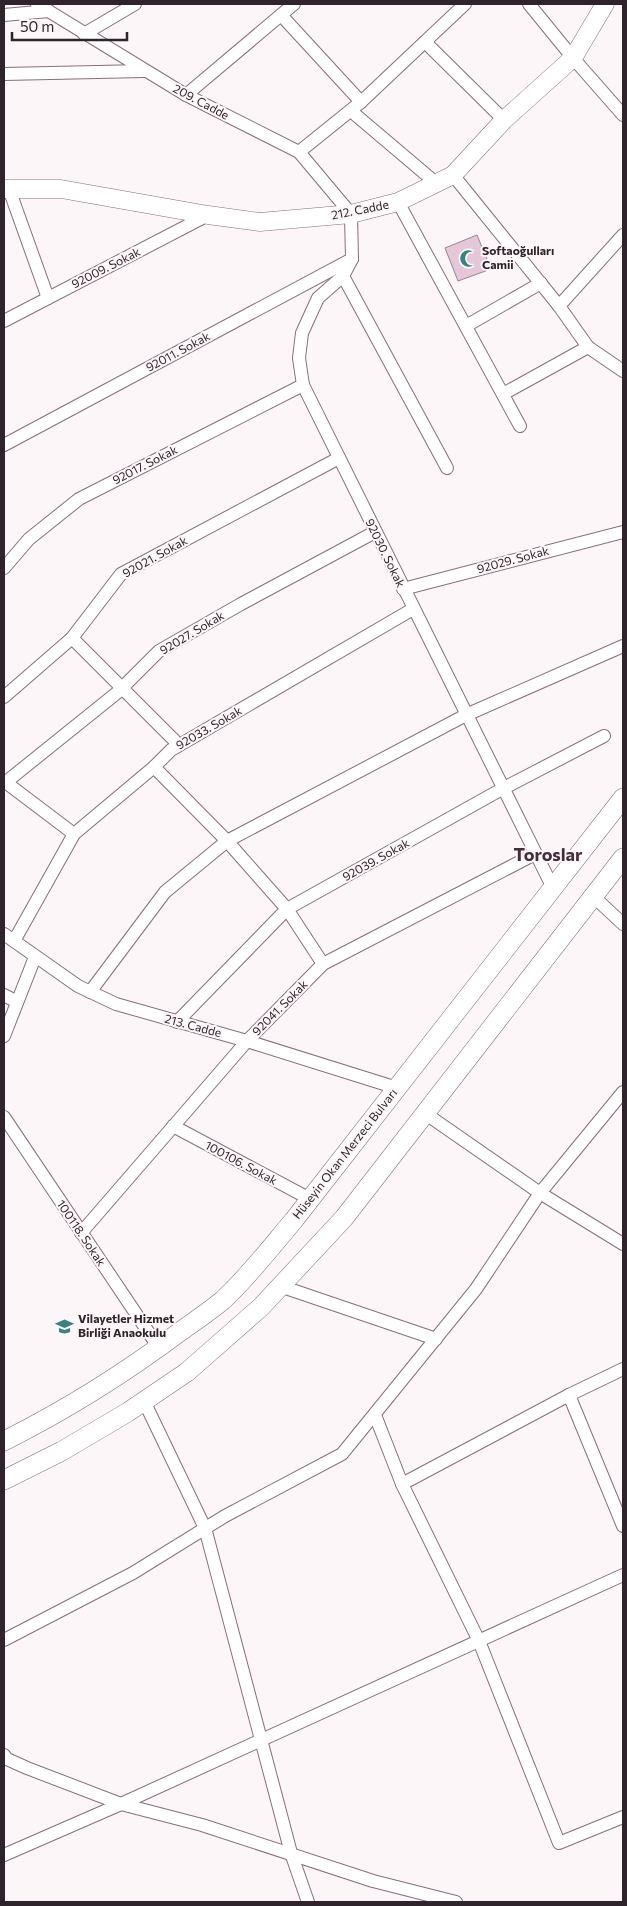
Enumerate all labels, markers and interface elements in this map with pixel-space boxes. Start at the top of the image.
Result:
scale bar [12,10,128,42]
text: 50 m [20,17,54,35]
street label: 209. Cadde [171,81,232,122]
street label: 212. Cadde [330,197,390,221]
place label: Softaoğulları Camii [482,243,554,271]
street label: 92009. Sokak [69,244,143,290]
mosque icon: Softaoğulları Camii [458,248,478,268]
street label: 92011. Sokak [143,328,212,374]
street label: 92017. Sokak [110,442,180,486]
street label: 92030. Sokak [363,516,409,590]
street label: 92021. Sokak [120,532,190,580]
street label: 92029. Sokak [475,543,551,575]
street label: 92027. Sokak [157,607,227,657]
street label: 92033. Sokak [173,702,244,752]
street label: 92039. Sokak [340,835,412,883]
district label: Toroslar [513,843,583,865]
street label: 92041. Sokak [249,976,310,1038]
street label: 213. Cadde [163,1011,223,1039]
street label: Hüseyin Okan Merzeci Bulvarı [289,1085,399,1221]
street label: 100106. Sokak [203,1137,280,1187]
street label: 100118. Sokak [55,1197,109,1269]
place label: Vilayetler Hizmet Birliği Anaokulu [78,1311,174,1339]
school or university icon: Vilayetler Hizmet Birliği Anaokulu [54,1316,74,1336]

